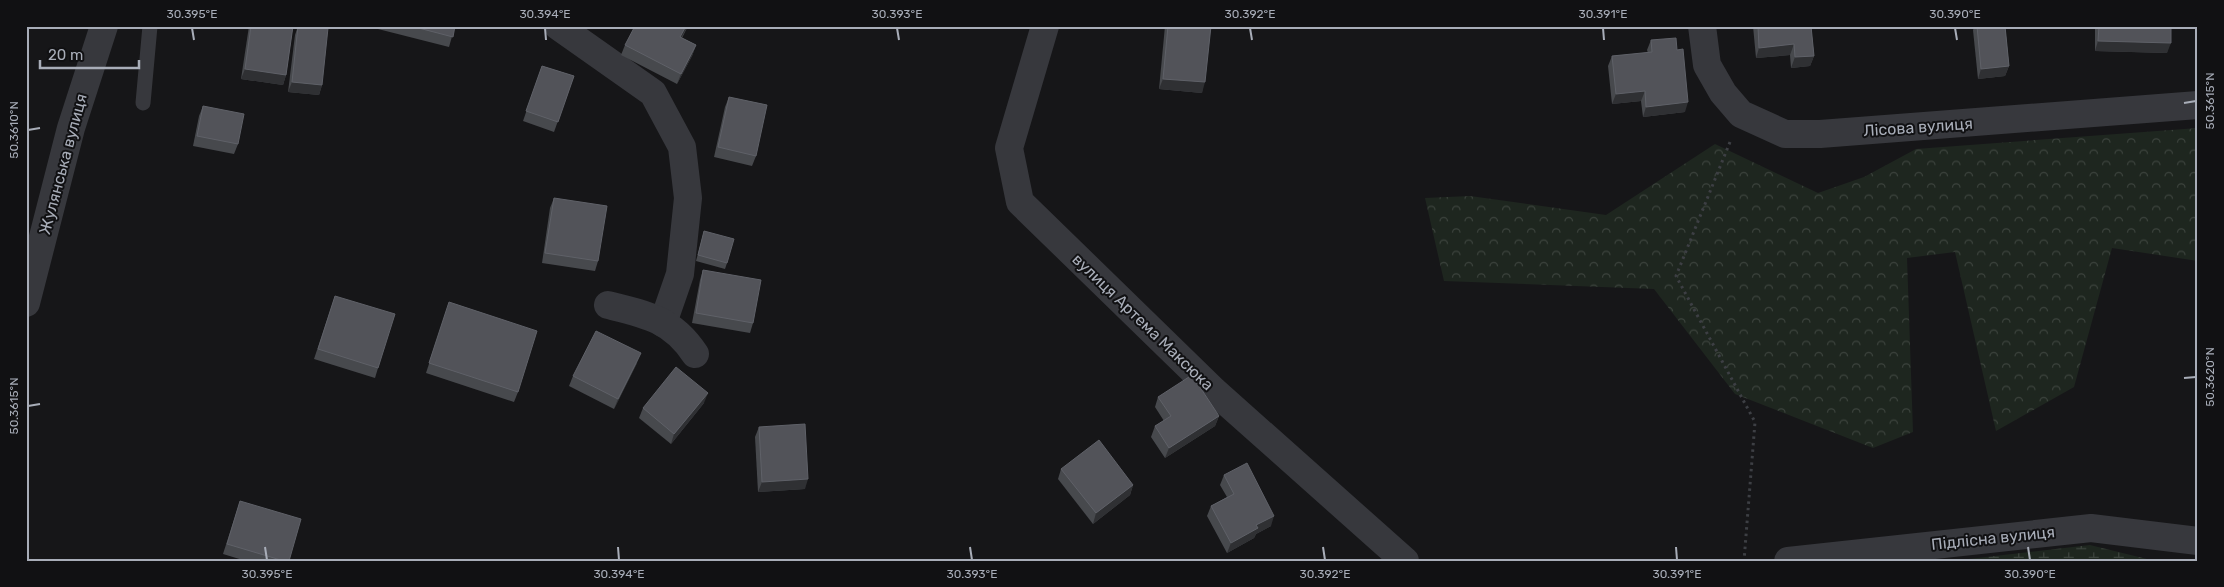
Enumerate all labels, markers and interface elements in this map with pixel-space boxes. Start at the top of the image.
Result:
text: 30.395°E [166,7,218,21]
text: 30.394°E [519,7,571,21]
text: 30.393°E [872,7,922,21]
text: 30.392°E [1225,7,1275,21]
text: 30.391°E [1578,7,1628,21]
text: 30.390°E [1929,7,1981,21]
scale bar [40,38,139,70]
text: 20 m [48,46,83,64]
text: 50.3615°N [2203,72,2217,130]
street label: Жулянська вулиця [35,92,91,236]
text: 50.3610°N [7,101,21,159]
street label: Лісова вулиця [1863,114,1973,140]
street label: вулиця Артема Максюка [1069,250,1217,394]
text: 50.3620°N [2203,347,2217,407]
text: 50.3615°N [7,377,21,435]
street label: Підлісна вулиця [1930,522,2056,554]
text: 30.395°E [241,567,293,581]
text: 30.394°E [593,567,645,581]
text: 30.393°E [947,567,997,581]
text: 30.392°E [1300,567,1350,581]
text: 30.391°E [1652,567,1702,581]
text: 30.390°E [2004,567,2056,581]

